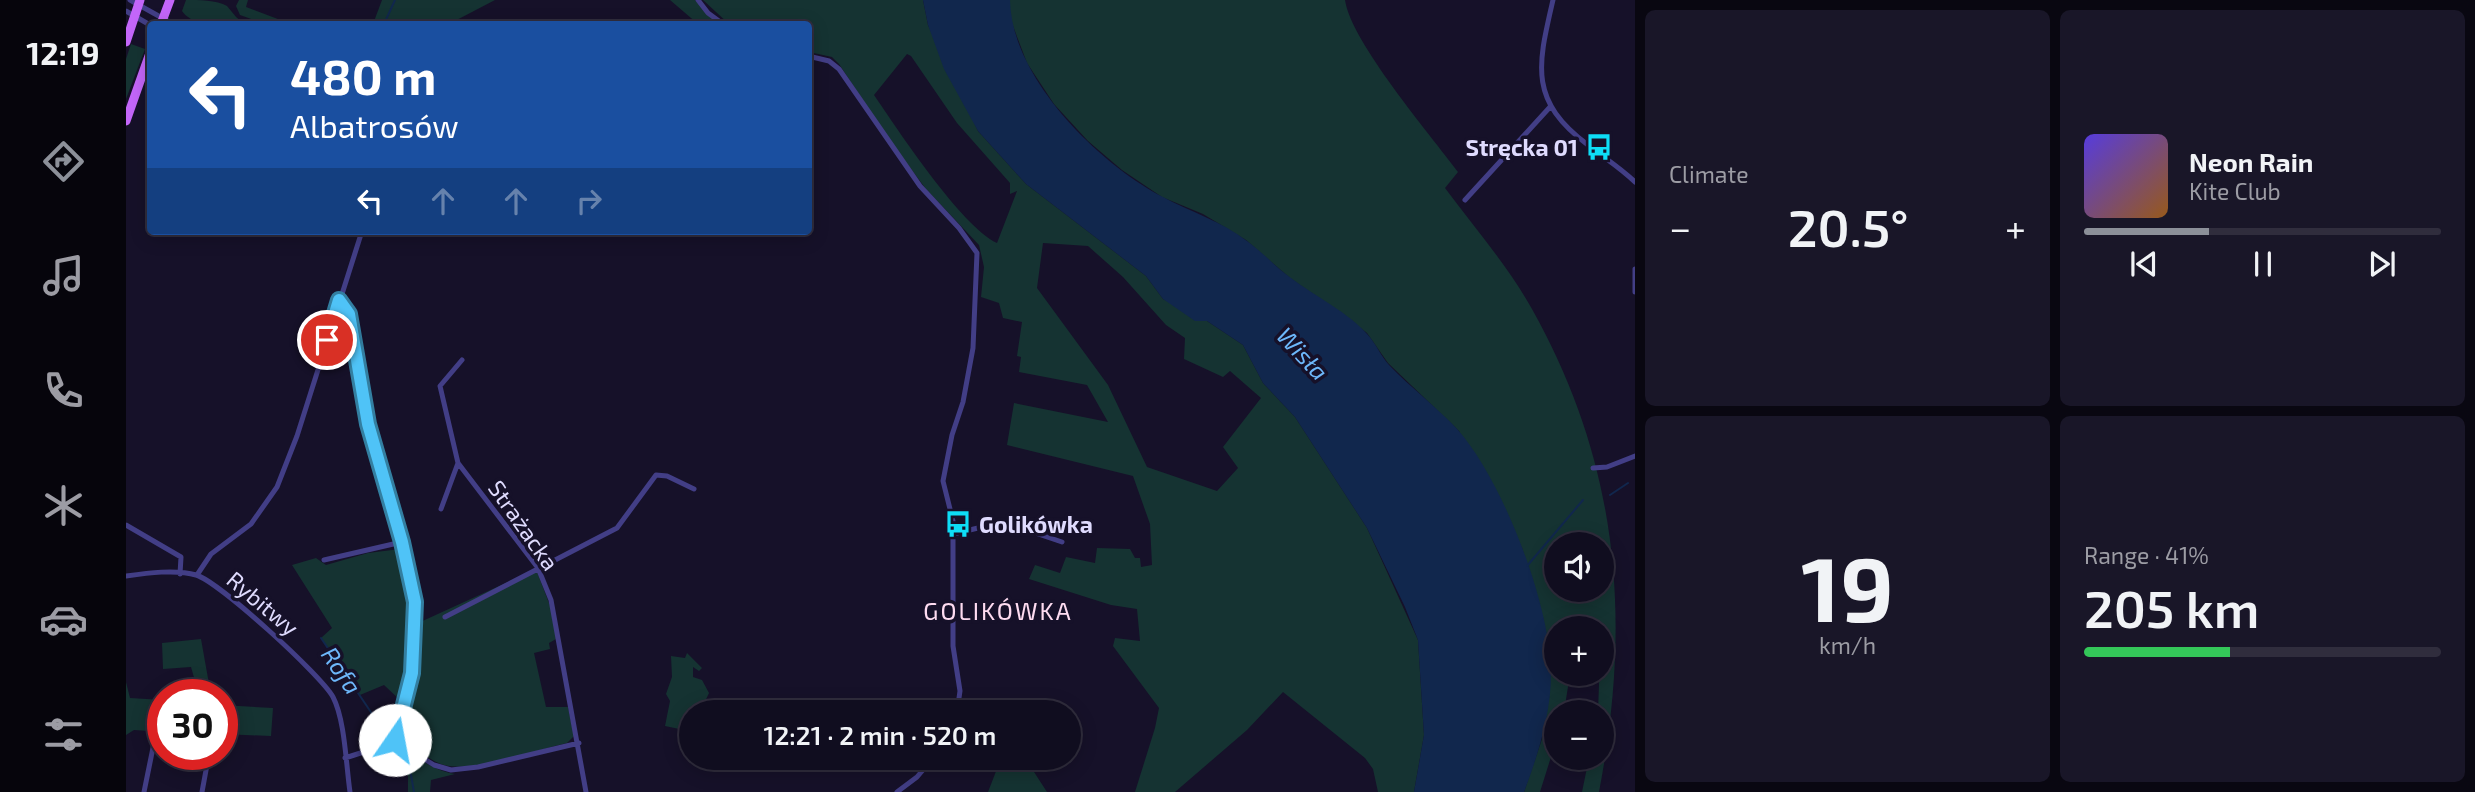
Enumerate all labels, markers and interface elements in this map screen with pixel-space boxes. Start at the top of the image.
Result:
text: 12:19 [26,33,100,71]
text: 480 m [290,46,436,105]
icon: left [175,49,266,140]
text: Albatrosów [290,106,459,144]
bus stop icon: Stręcka 01 [1584,132,1614,162]
place label: Stręcka 01 [1465,133,1578,161]
icon: directions [39,137,88,186]
text: Neon Rain [2189,146,2313,177]
text: Climate [1669,160,1749,188]
text: Kite Club [2189,177,2281,205]
icon: left [351,182,389,220]
icon: ahead [424,182,462,220]
icon: ahead [497,182,535,220]
icon: right [570,182,608,220]
text: 20.5° [1788,195,1909,257]
text: − [1669,204,1691,250]
text: + [2005,204,2026,250]
icon: previous [2125,245,2163,283]
icon: pause [2244,245,2282,283]
icon: next [2363,245,2401,283]
icon: music [39,251,88,300]
pin [297,310,357,370]
icon: arrive [308,321,346,359]
water label: Wisła [1271,321,1335,385]
icon: phone [39,366,88,415]
street label: Strażacka [483,475,565,575]
icon: climate [39,481,88,530]
bus stop icon: Golikówka [943,509,973,539]
place label: Golikówka [979,510,1093,538]
text: 19 [1801,531,1894,640]
map controls [1544,532,1614,770]
button: sound [1544,532,1614,602]
text: Range · 41% [2084,541,2209,569]
street label: Rybitwy [221,565,305,641]
text: 205 km [2084,576,2259,638]
icon: car [39,595,88,644]
district label: GOLIKÓWKA [923,596,1073,625]
button: + [1544,616,1614,686]
text: km/h [1819,631,1876,659]
water label: Rofa [316,641,368,699]
speed limit sign: 30 [147,679,238,770]
button: − [1544,700,1614,770]
position arrow [358,703,432,777]
icon: filters [39,710,88,759]
text: 12:21 · 2 min · 520 m [764,719,996,750]

